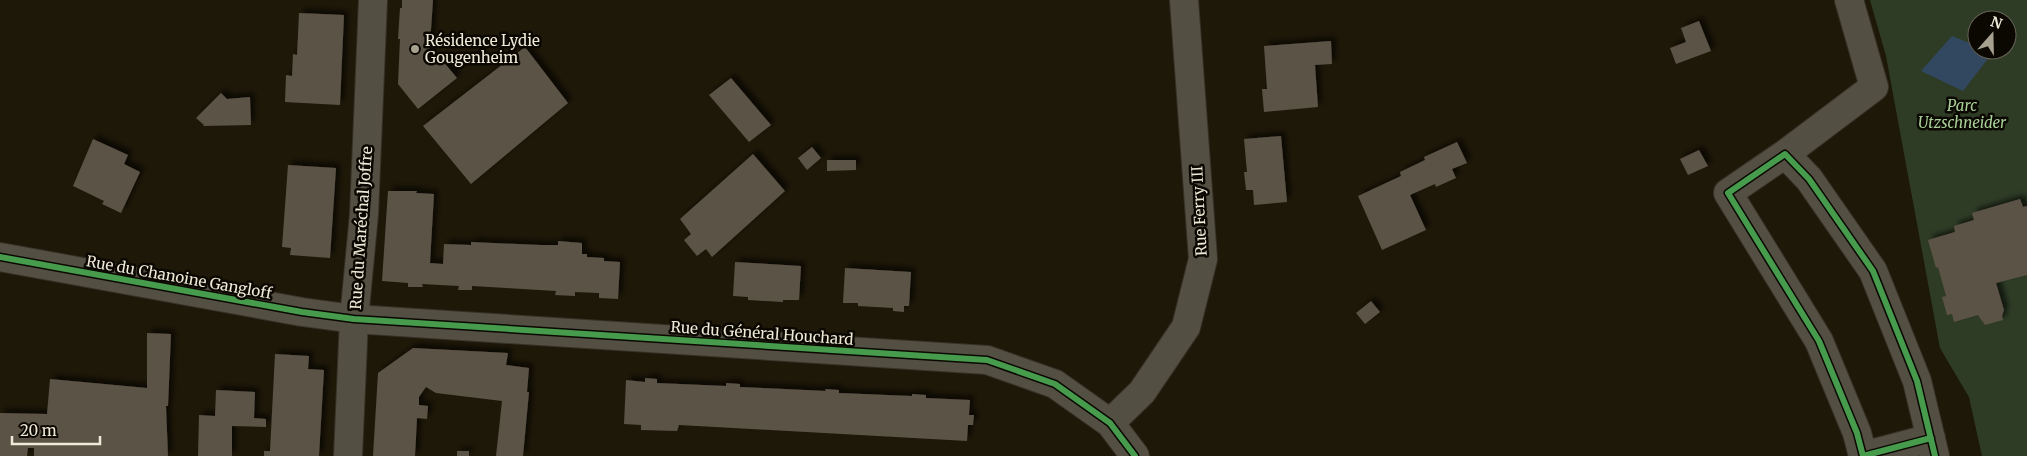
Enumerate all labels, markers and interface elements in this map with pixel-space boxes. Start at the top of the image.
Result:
north arrow [1967,10,2017,60]
text: N [1988,12,2005,33]
place label: Résidence Lydie Gougenheim [425,31,540,67]
marker: Résidence Lydie Gougenheim [409,43,421,55]
park label: Parc Utzschneider [1918,96,2007,132]
street label: Rue du Maréchal Joffre [346,146,376,310]
street label: Rue Ferry III [1187,165,1211,257]
street label: Rue du Chanoine Gangloff [85,251,274,303]
street label: Rue du Général Houchard [670,317,854,349]
scale bar [12,414,100,446]
text: 20 m [20,421,57,440]

